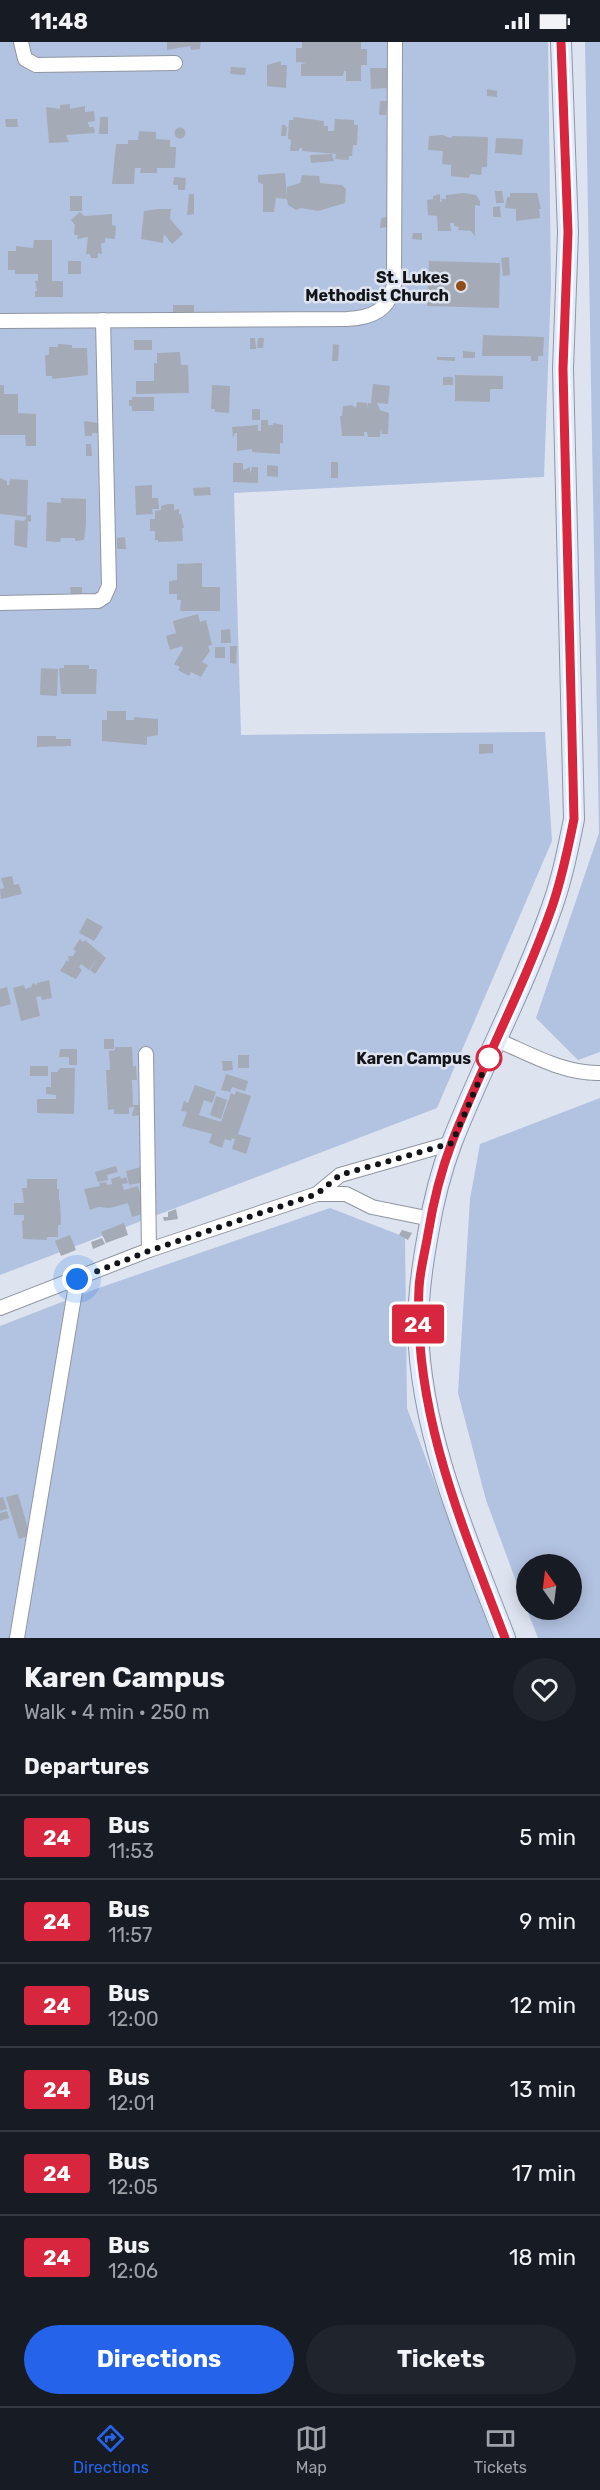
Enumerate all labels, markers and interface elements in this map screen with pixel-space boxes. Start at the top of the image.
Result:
text: 11:48 [30,8,88,35]
place label: St. Lukes Methodist Church [305,268,449,305]
marker: St. Lukes Methodist Church [454,279,468,293]
marker: Karen Campus [476,1045,502,1071]
place label: Karen Campus [356,1049,471,1068]
your location [62,1264,92,1294]
line badge: 24 [391,1304,445,1344]
text: 24 [404,1312,432,1337]
north arrow [516,1554,582,1620]
map controls [516,1554,582,1620]
button: heart [513,1658,576,1721]
text: Karen Campus [24,1661,225,1694]
text: Walk · 4 min · 250 m [24,1700,209,1724]
text: Departures [24,1753,149,1780]
text: Bus [108,1812,150,1839]
text: 5 min [519,1824,576,1851]
text: 24 [43,1825,71,1850]
text: 11:53 [108,1839,154,1863]
text: Bus [108,1896,150,1923]
text: 9 min [519,1908,576,1935]
text: 24 [43,1909,71,1934]
text: 11:57 [108,1923,152,1947]
text: Bus [108,1980,150,2007]
text: 12 min [510,1992,576,2019]
text: 24 [43,1993,71,2018]
text: 12:00 [108,2007,159,2031]
text: Bus [108,2064,150,2091]
text: 13 min [510,2076,576,2103]
text: 24 [43,2077,71,2102]
text: 12:01 [108,2091,155,2115]
text: Bus [108,2148,150,2175]
text: 17 min [512,2160,576,2187]
text: 24 [43,2161,71,2186]
text: 12:05 [108,2175,158,2199]
text: Bus [108,2232,150,2259]
text: 18 min [509,2244,576,2271]
text: 24 [43,2245,71,2270]
text: 12:06 [108,2259,158,2283]
button: Directions [24,2325,294,2394]
button: Tickets [306,2325,576,2394]
tab: Directions [73,2422,149,2477]
tab: Map [295,2422,328,2477]
tab: Tickets [474,2422,527,2477]

